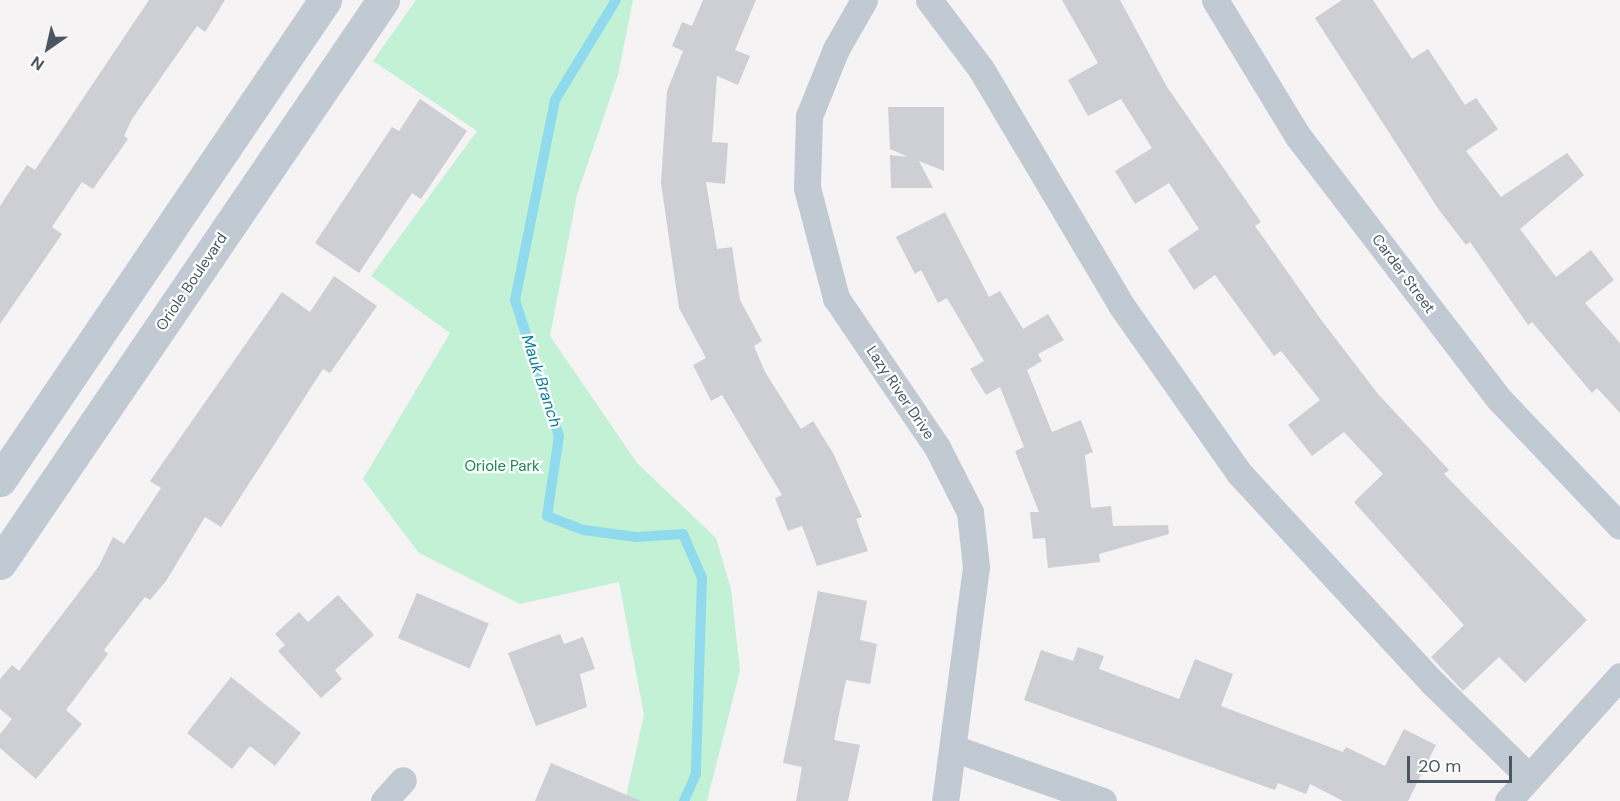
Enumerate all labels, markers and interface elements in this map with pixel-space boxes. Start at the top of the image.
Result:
north arrow [18,18,78,78]
text: N [27,51,48,75]
street label: Oriole Boulevard [153,230,231,334]
street label: Carder Street [1367,231,1439,317]
water label: Mauk Branch [517,332,565,430]
street label: Lazy River Drive [862,343,938,443]
park label: Oriole Park [464,458,540,476]
scale bar [1410,744,1515,782]
text: 20 m [1418,754,1461,778]

